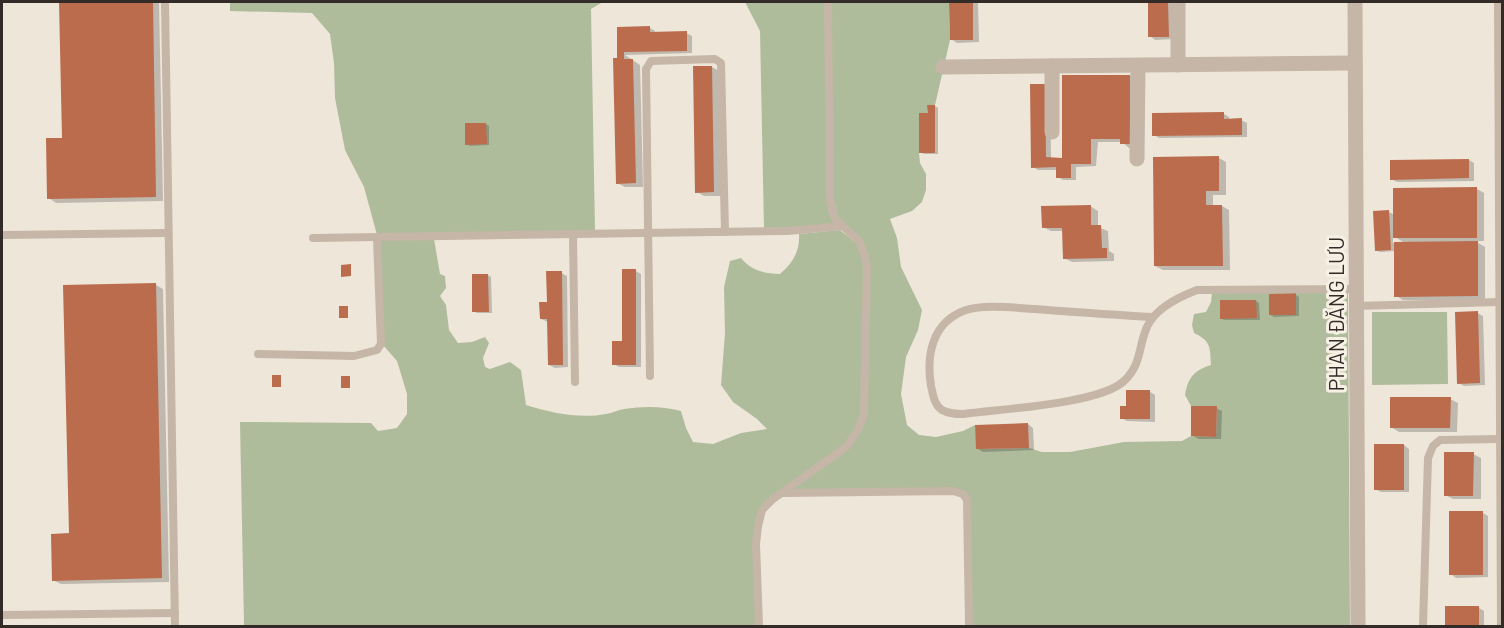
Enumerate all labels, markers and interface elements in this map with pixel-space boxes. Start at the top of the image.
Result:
street label: PHAN ĐĂNG LƯU [1323,237,1348,391]

